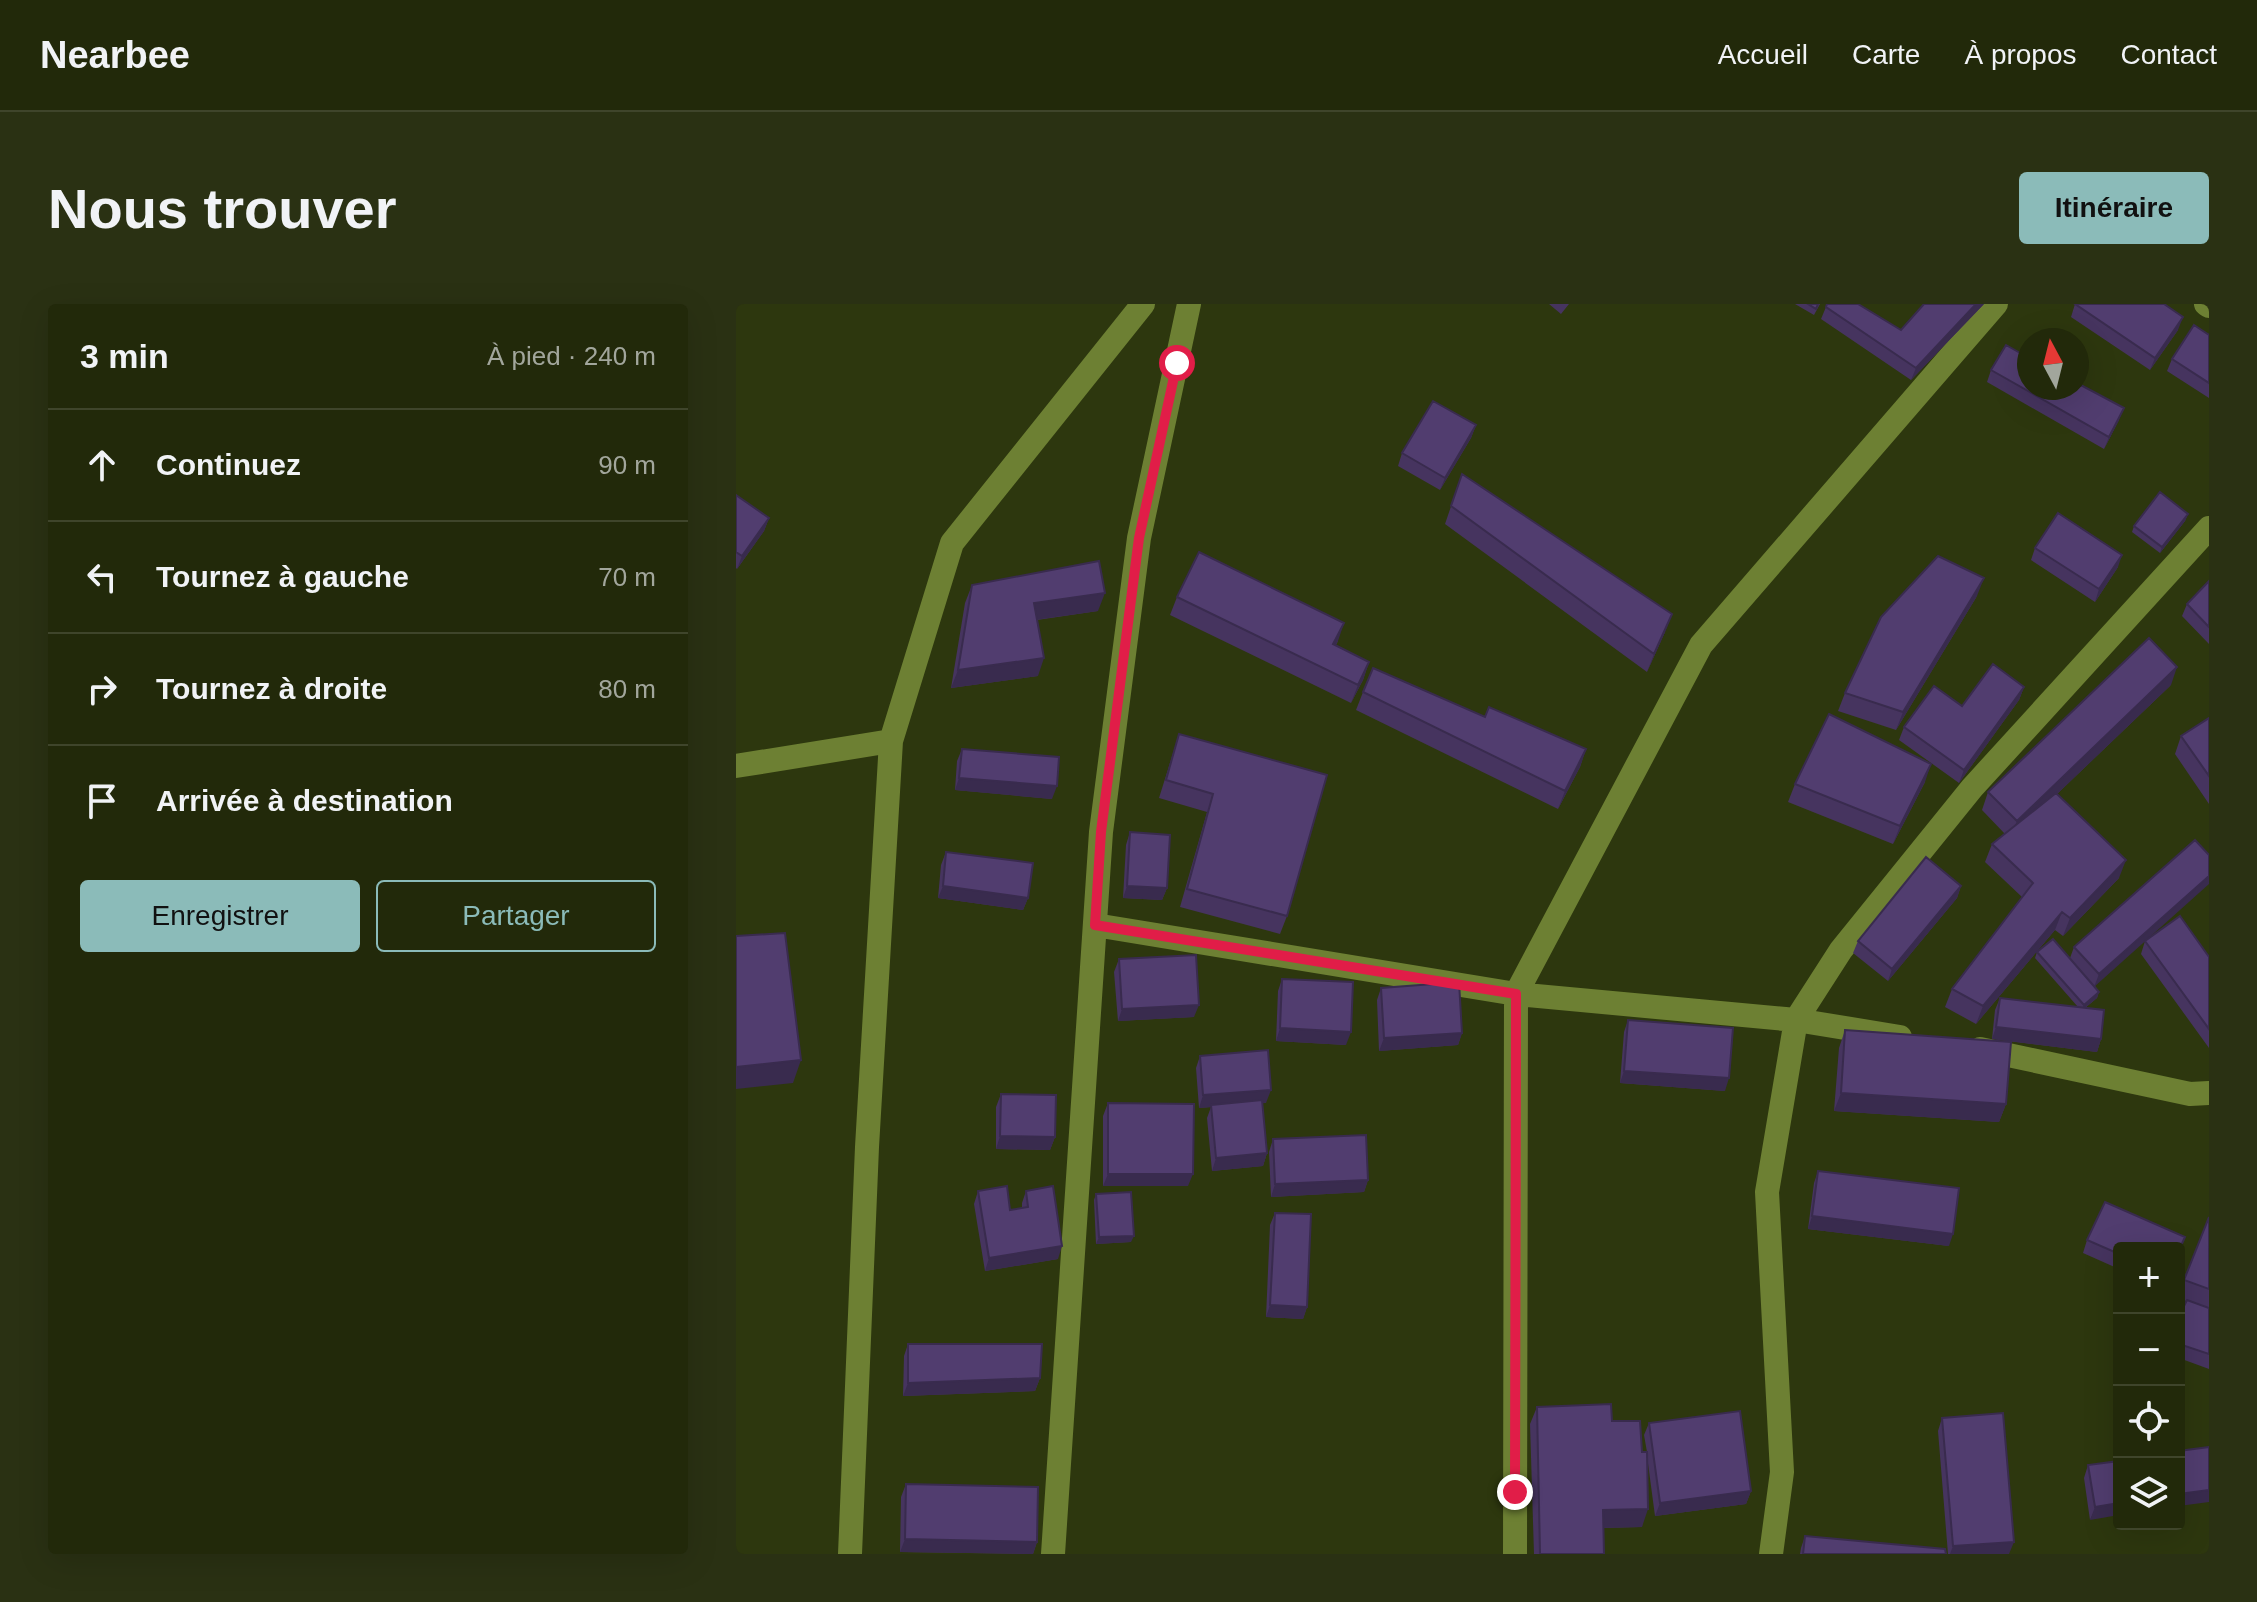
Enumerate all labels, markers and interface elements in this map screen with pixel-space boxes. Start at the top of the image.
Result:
text: Nearbee [40,34,190,76]
text: Accueil [1718,39,1808,70]
text: Carte [1852,39,1920,70]
text: À propos [1964,39,2077,70]
text: Contact [2121,39,2217,70]
button: Itinéraire [2019,172,2209,244]
text: Nous trouver [48,177,397,240]
north arrow [2017,328,2089,400]
text: 3 min [80,337,169,375]
text: À pied · 240 m [487,341,656,371]
route start [1159,345,1195,381]
icon: ahead [80,443,124,487]
text: Continuez [156,448,301,481]
text: 90 m [598,450,656,480]
icon: left [80,555,124,599]
text: Tournez à gauche [156,560,409,593]
text: 70 m [598,562,656,592]
icon: right [80,667,124,711]
text: Tournez à droite [156,672,387,705]
text: 80 m [598,674,656,704]
icon: arrive [80,779,124,823]
text: Arrivée à destination [156,784,453,817]
button: Enregistrer [80,880,360,952]
button: Partager [376,880,656,952]
map controls [2113,1242,2185,1530]
button: + [2113,1242,2185,1314]
button: − [2113,1314,2185,1386]
button: locate [2113,1386,2185,1458]
button: layers [2113,1458,2185,1530]
route end [1497,1474,1533,1510]

